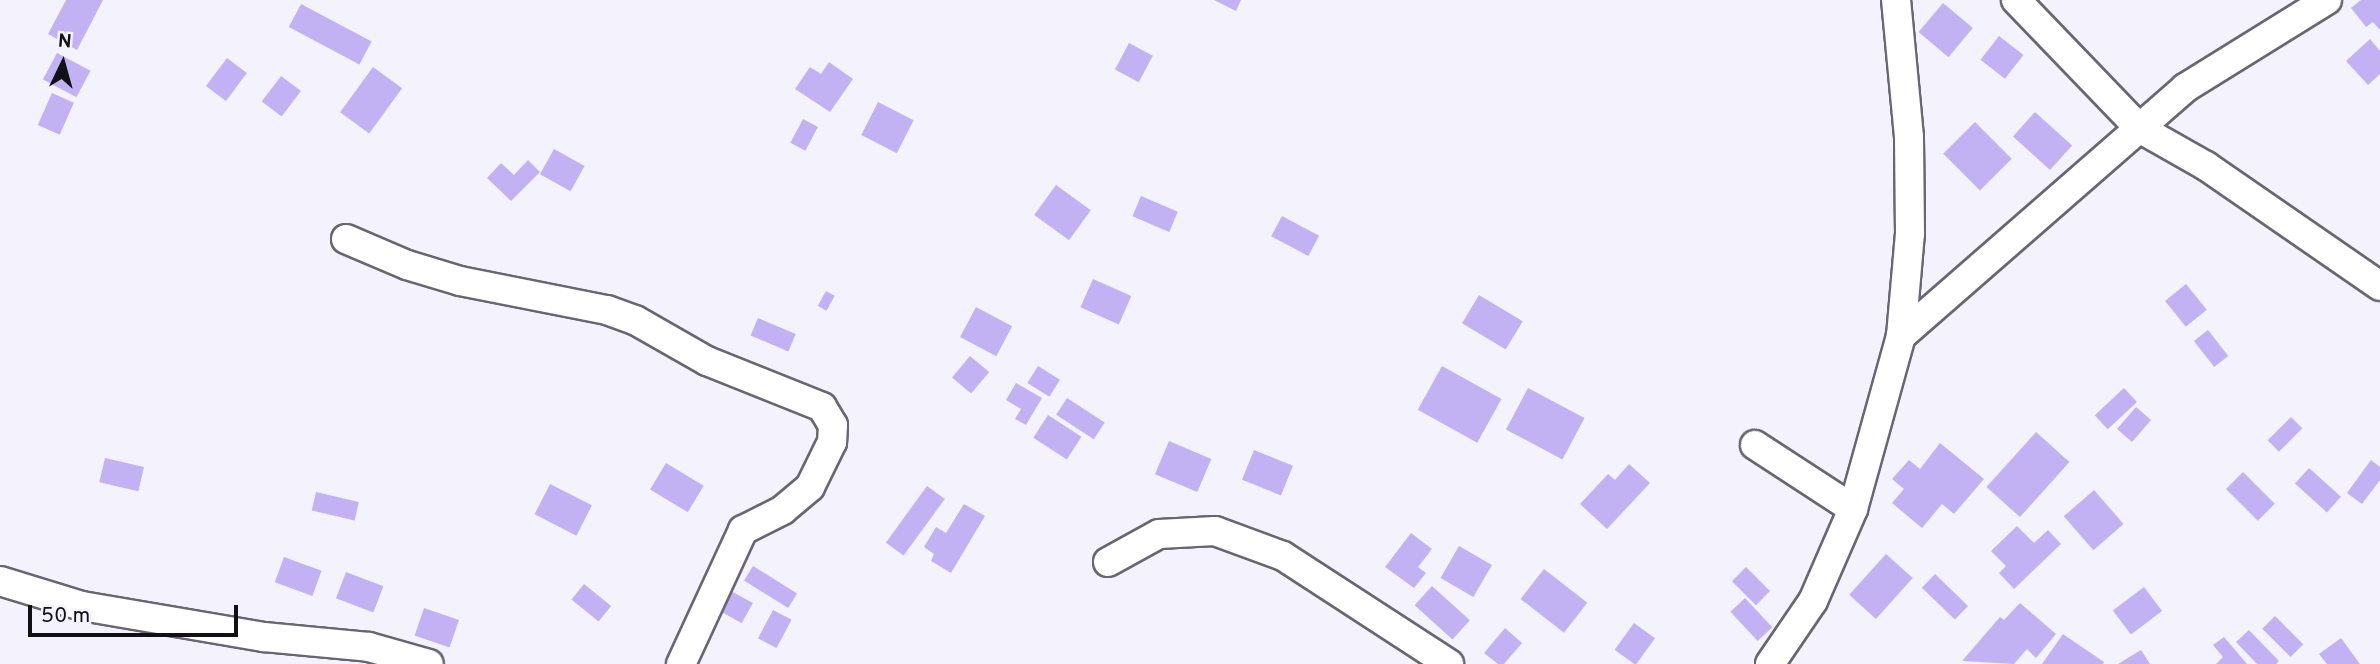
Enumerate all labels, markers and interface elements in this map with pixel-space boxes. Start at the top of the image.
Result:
north arrow [28,28,98,98]
text: N [57,30,73,55]
scale bar [32,590,242,634]
text: 50 m [41,603,90,630]

